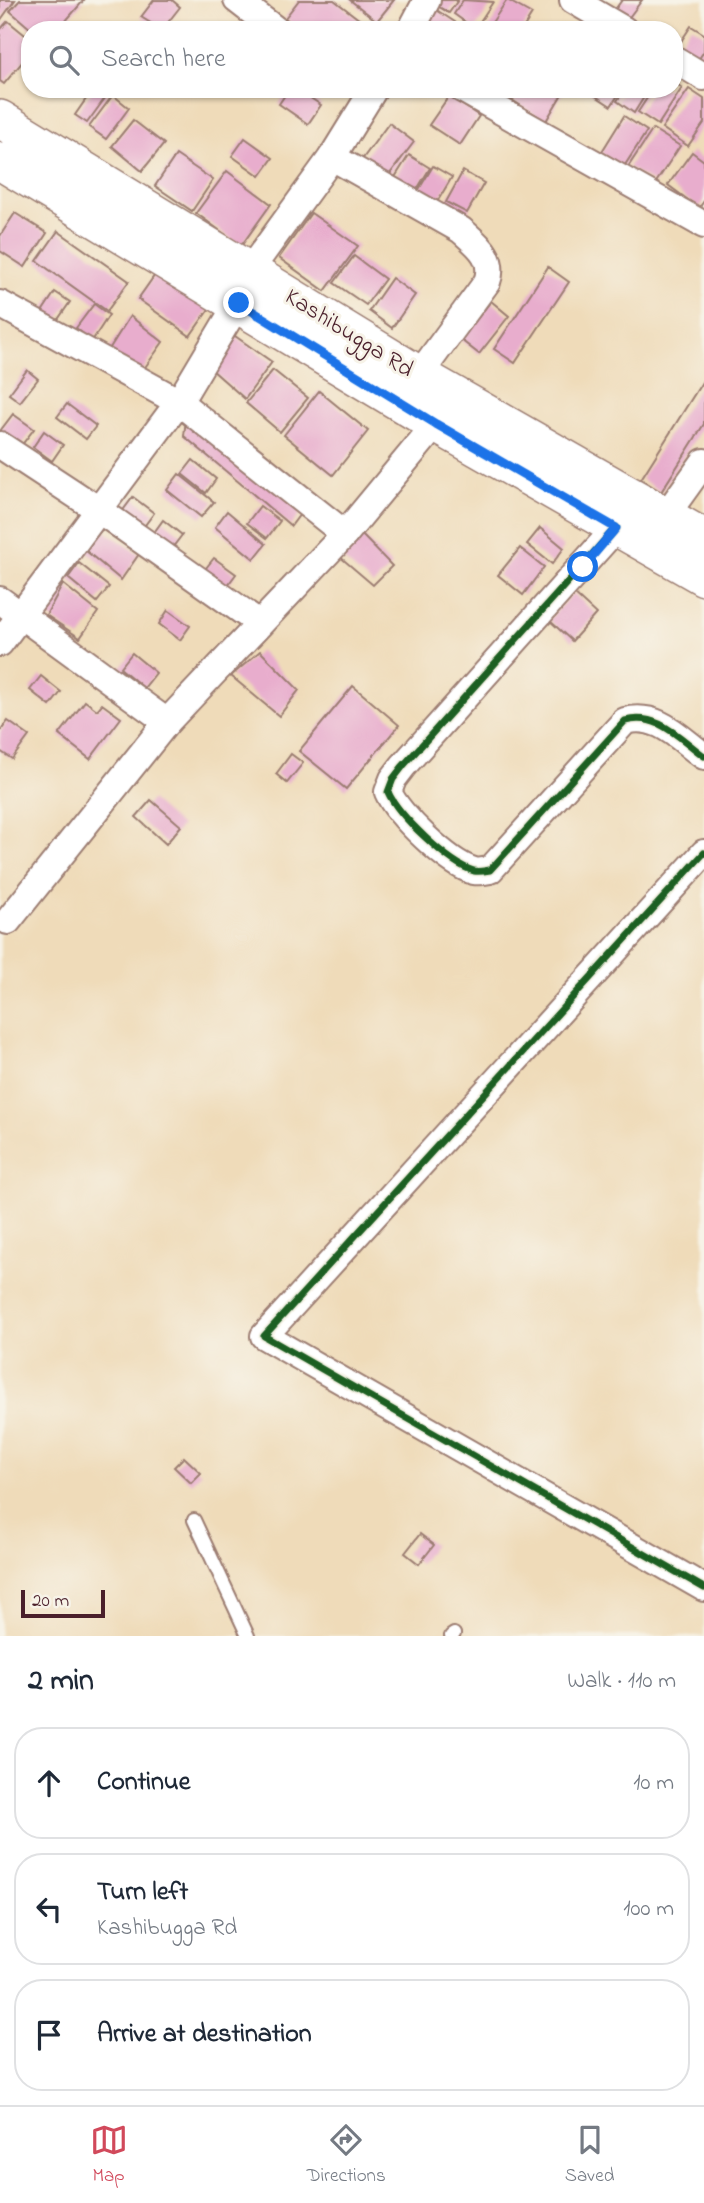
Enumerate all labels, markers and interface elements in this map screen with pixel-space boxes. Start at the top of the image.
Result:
search box [21,21,683,98]
icon: search [45,41,83,79]
text: Search here [101,41,226,79]
street label: Kashibugga Rd [277,281,420,388]
route end [223,287,254,318]
route start [567,551,598,582]
scale bar [21,1587,105,1619]
text: 20 m [32,1588,69,1615]
text: 2 min [28,1660,94,1704]
text: Walk · 110 m [567,1665,676,1698]
icon: ahead [30,1764,68,1802]
text: Continue [97,1764,190,1802]
text: 10 m [633,1767,674,1800]
text: Turn left [97,1874,188,1912]
icon: left [30,1890,68,1928]
text: 100 m [623,1893,674,1926]
text: Kashibugga Rd [97,1912,237,1945]
icon: arrive [30,2016,68,2054]
text: Arrive at destination [97,2016,312,2054]
tab: Map [90,2121,128,2190]
tab: Directions [307,2121,386,2190]
tab: Saved [565,2121,614,2190]

